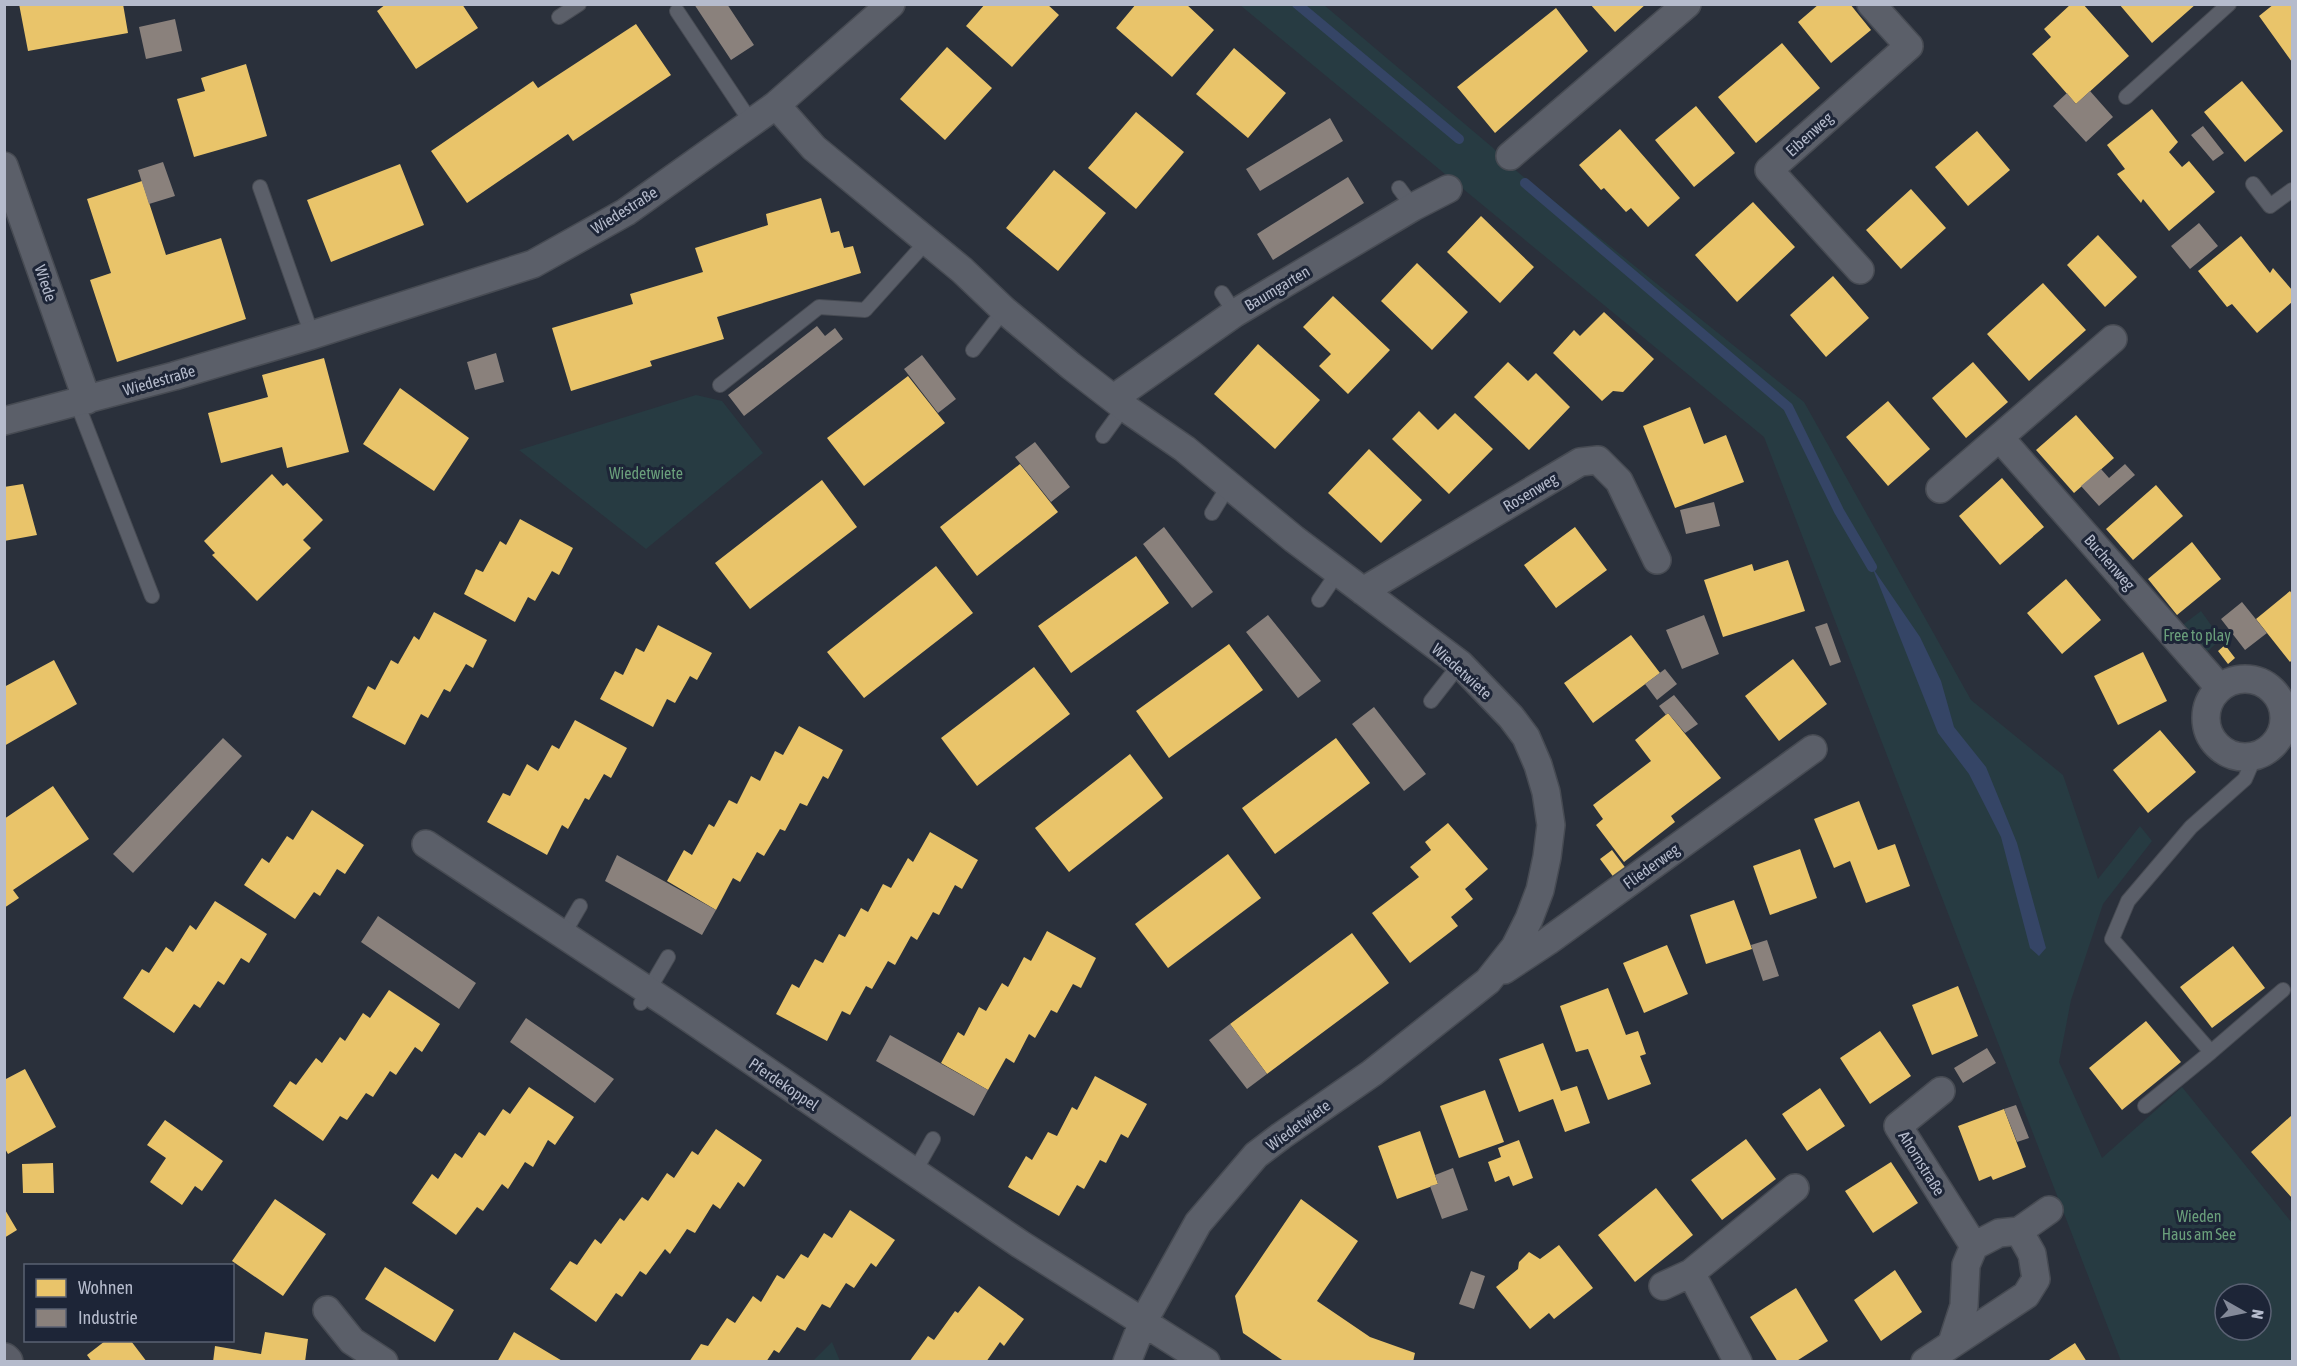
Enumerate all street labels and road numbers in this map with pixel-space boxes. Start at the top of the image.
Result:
street label: Eibenweg [1782,108,1837,160]
street label: Wiedestraße [588,183,660,237]
street label: Wiede [31,262,61,304]
street label: Baumgarten [1241,262,1313,315]
street label: Wiedestraße [121,361,197,399]
street label: Rosenweg [1500,469,1561,516]
street label: Buchenweg [2080,531,2139,594]
street label: Wiedetwiete [1428,640,1496,702]
street label: Fliederweg [1620,840,1683,893]
street label: Pferdekoppel [745,1054,823,1115]
street label: Wiedetwiete [1263,1096,1333,1154]
street label: Ahornstraße [1895,1127,1949,1199]

